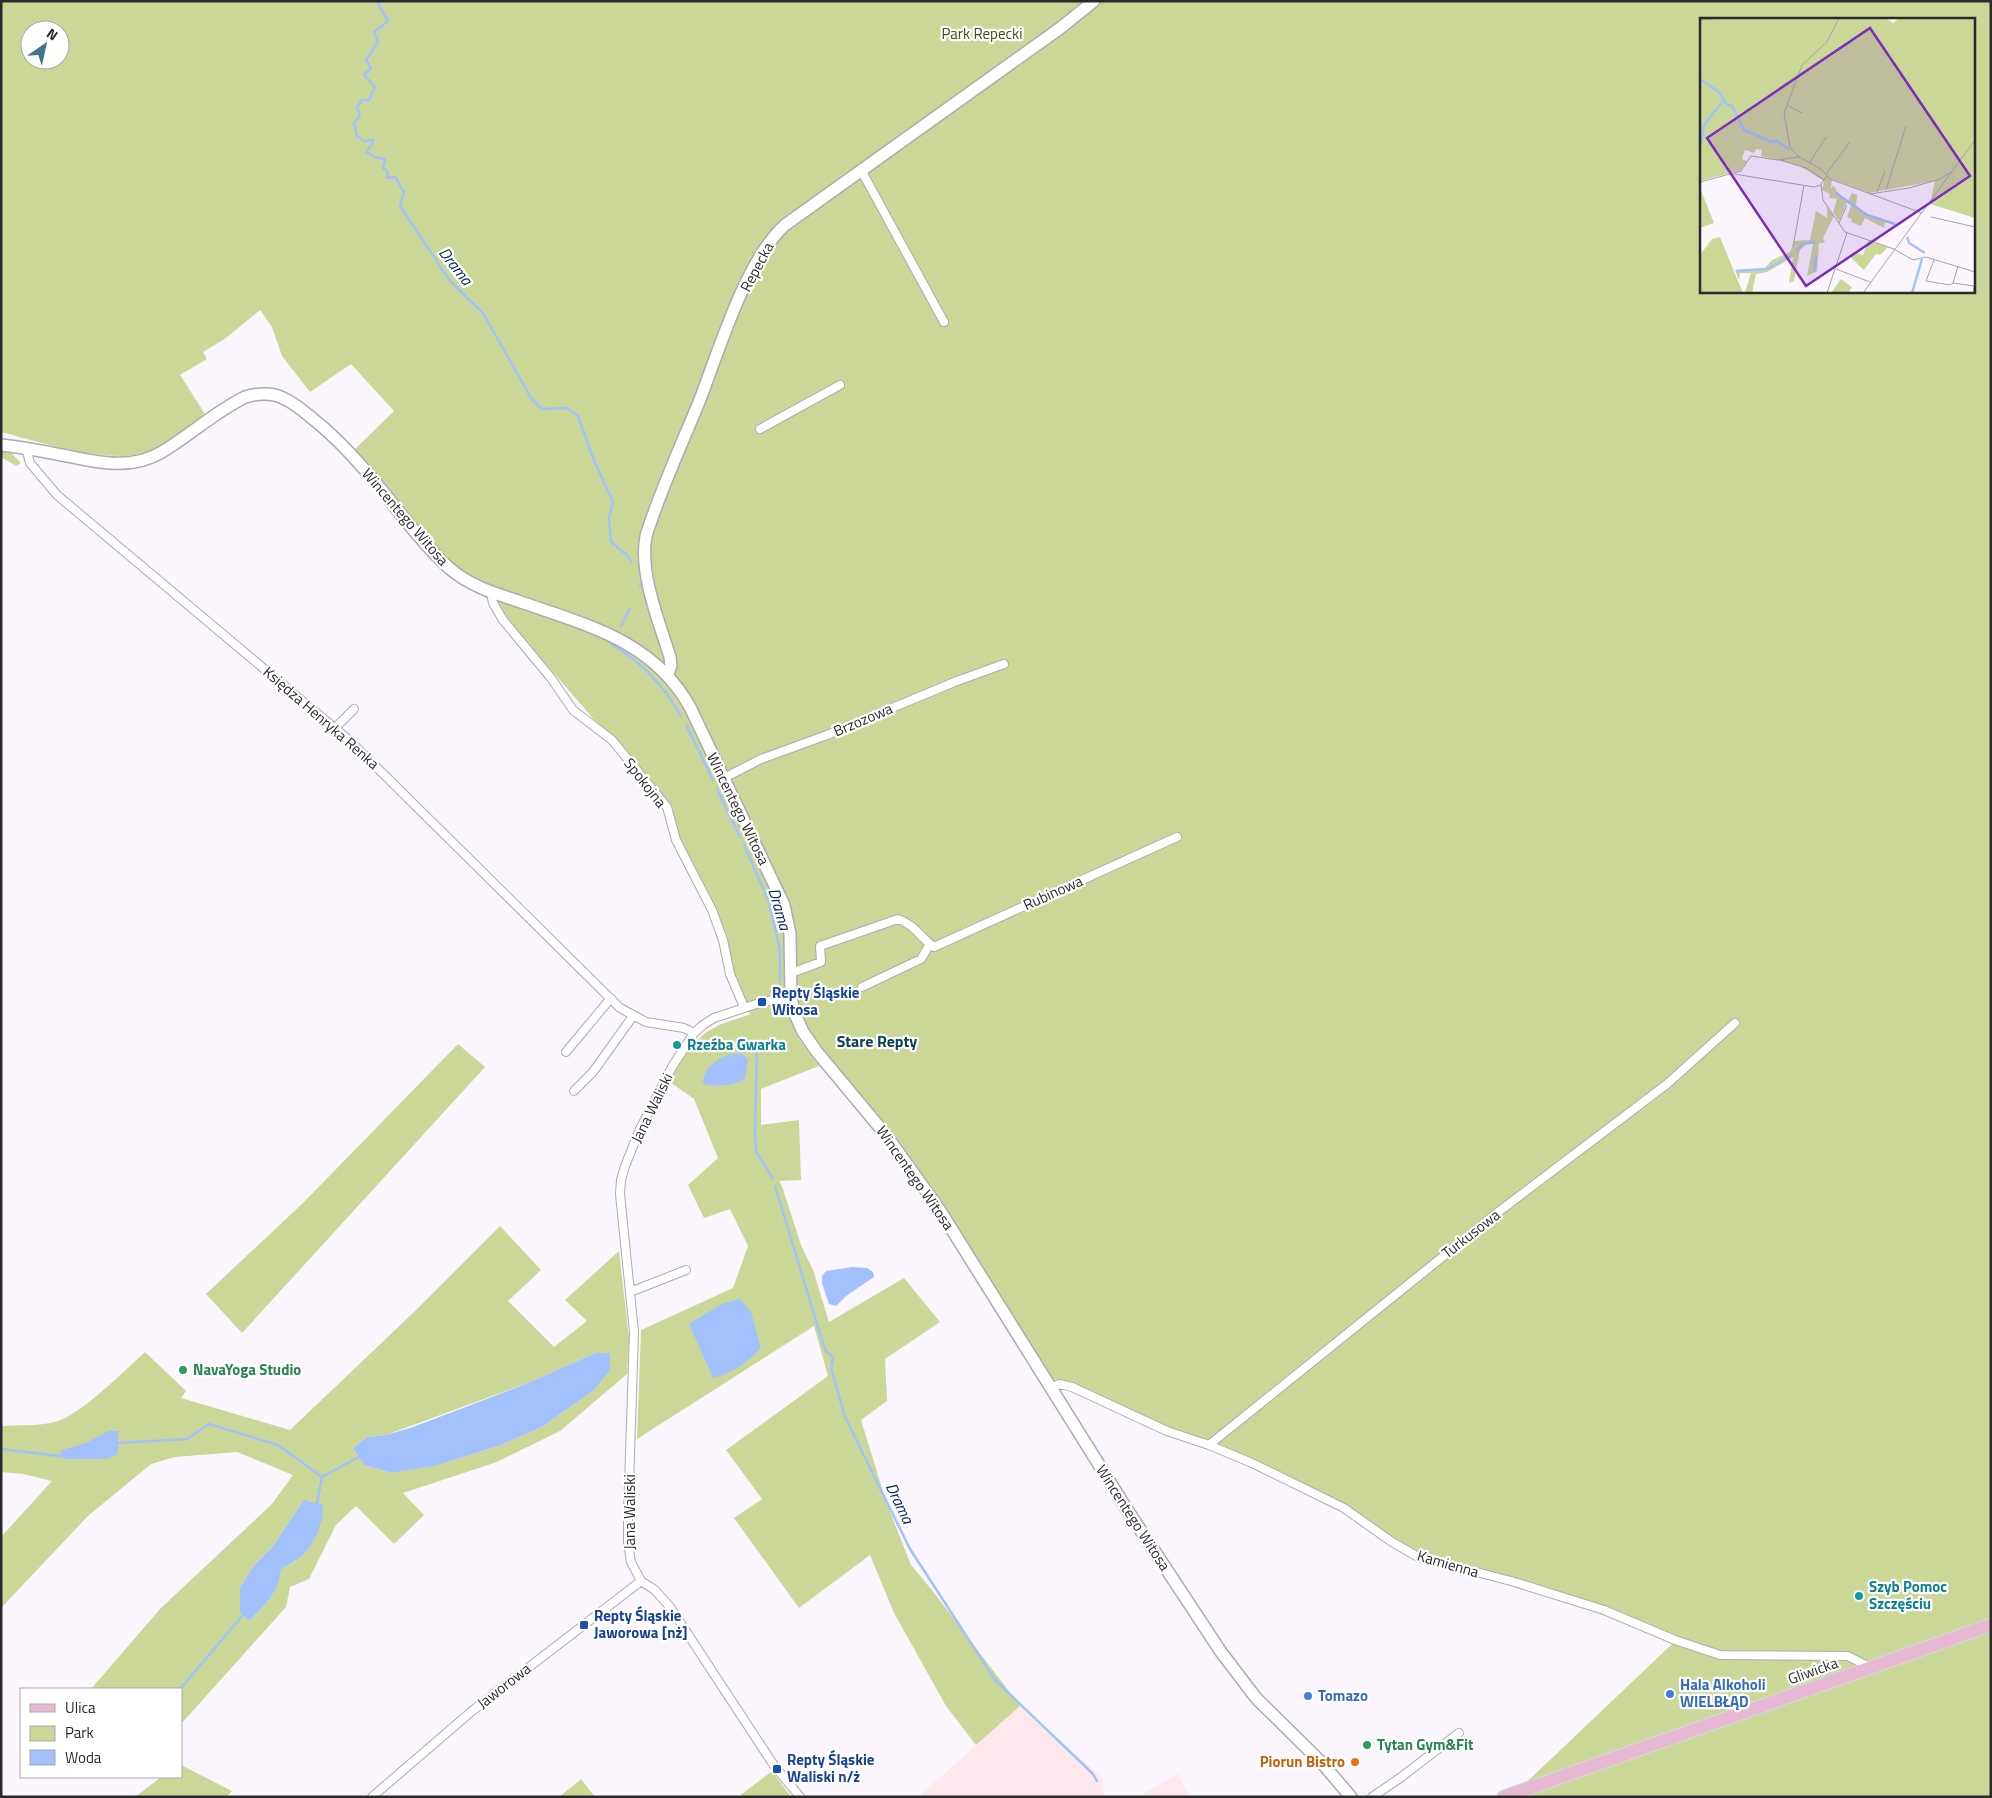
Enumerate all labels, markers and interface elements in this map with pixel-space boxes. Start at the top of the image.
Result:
inset map [1700,18,1974,292]
north arrow [20,20,70,70]
text: N [43,22,62,45]
park label: Park Repecki [941,22,1023,45]
street label: Repecka [734,237,779,296]
water label: Drama [433,242,479,291]
street label: Wincentego Witosa [356,463,455,571]
street label: Księdza Henryka Renka [258,661,385,775]
street label: Brzozowa [830,697,897,742]
street label: Wincentego Witosa [701,749,776,869]
street label: Spokojna [619,753,673,813]
street label: Rubinowa [1019,869,1087,916]
water label: Drama [763,885,798,934]
place label: Repty Śląskie Witosa [772,981,860,1021]
marker: Repty Śląskie Witosa [756,996,768,1008]
district label: Stare Repty [837,1029,917,1053]
place label: Rzeźba Gwarka [687,1033,786,1056]
marker: Rzeźba Gwarka [671,1039,683,1051]
street label: Jana Waliski [625,1069,678,1147]
street label: Wincentego Witosa [871,1121,960,1235]
street label: Turkusowa [1437,1203,1505,1264]
place label: NavaYoga Studio [193,1358,301,1381]
marker: NavaYoga Studio [177,1364,189,1376]
street label: Wincentego Witosa [1090,1460,1177,1576]
street label: Jana Waliski [618,1474,641,1550]
water label: Drama [880,1478,921,1528]
street label: Kamienna [1415,1544,1482,1583]
place label: Szyb Pomoc Szczęściu [1869,1575,1947,1615]
marker: Szyb Pomoc Szczęściu [1853,1590,1865,1602]
place label: Repty Śląskie Jaworowa [nż] [594,1604,688,1644]
marker: Repty Śląskie Jaworowa [nż] [578,1619,590,1631]
street label: Gliwicka [1785,1651,1842,1690]
street label: Jaworowa [472,1657,536,1714]
place label: Hala Alkoholi WIELBŁĄD [1680,1673,1766,1713]
place label: Tomazo [1318,1684,1368,1707]
legend [20,1688,182,1778]
marker: Hala Alkoholi WIELBŁĄD [1664,1688,1676,1700]
marker: Tomazo [1302,1690,1314,1702]
text: Ulica [65,1696,96,1719]
text: Park [65,1721,94,1744]
place label: Tytan Gym&Fit [1377,1733,1474,1756]
marker: Tytan Gym&Fit [1361,1739,1373,1751]
text: Woda [65,1746,102,1769]
place label: Repty Śląskie Waliski n/ż [787,1748,875,1788]
place label: Piorun Bistro [1260,1750,1345,1773]
marker: Piorun Bistro [1349,1756,1361,1768]
marker: Repty Śląskie Waliski n/ż [771,1763,783,1775]

